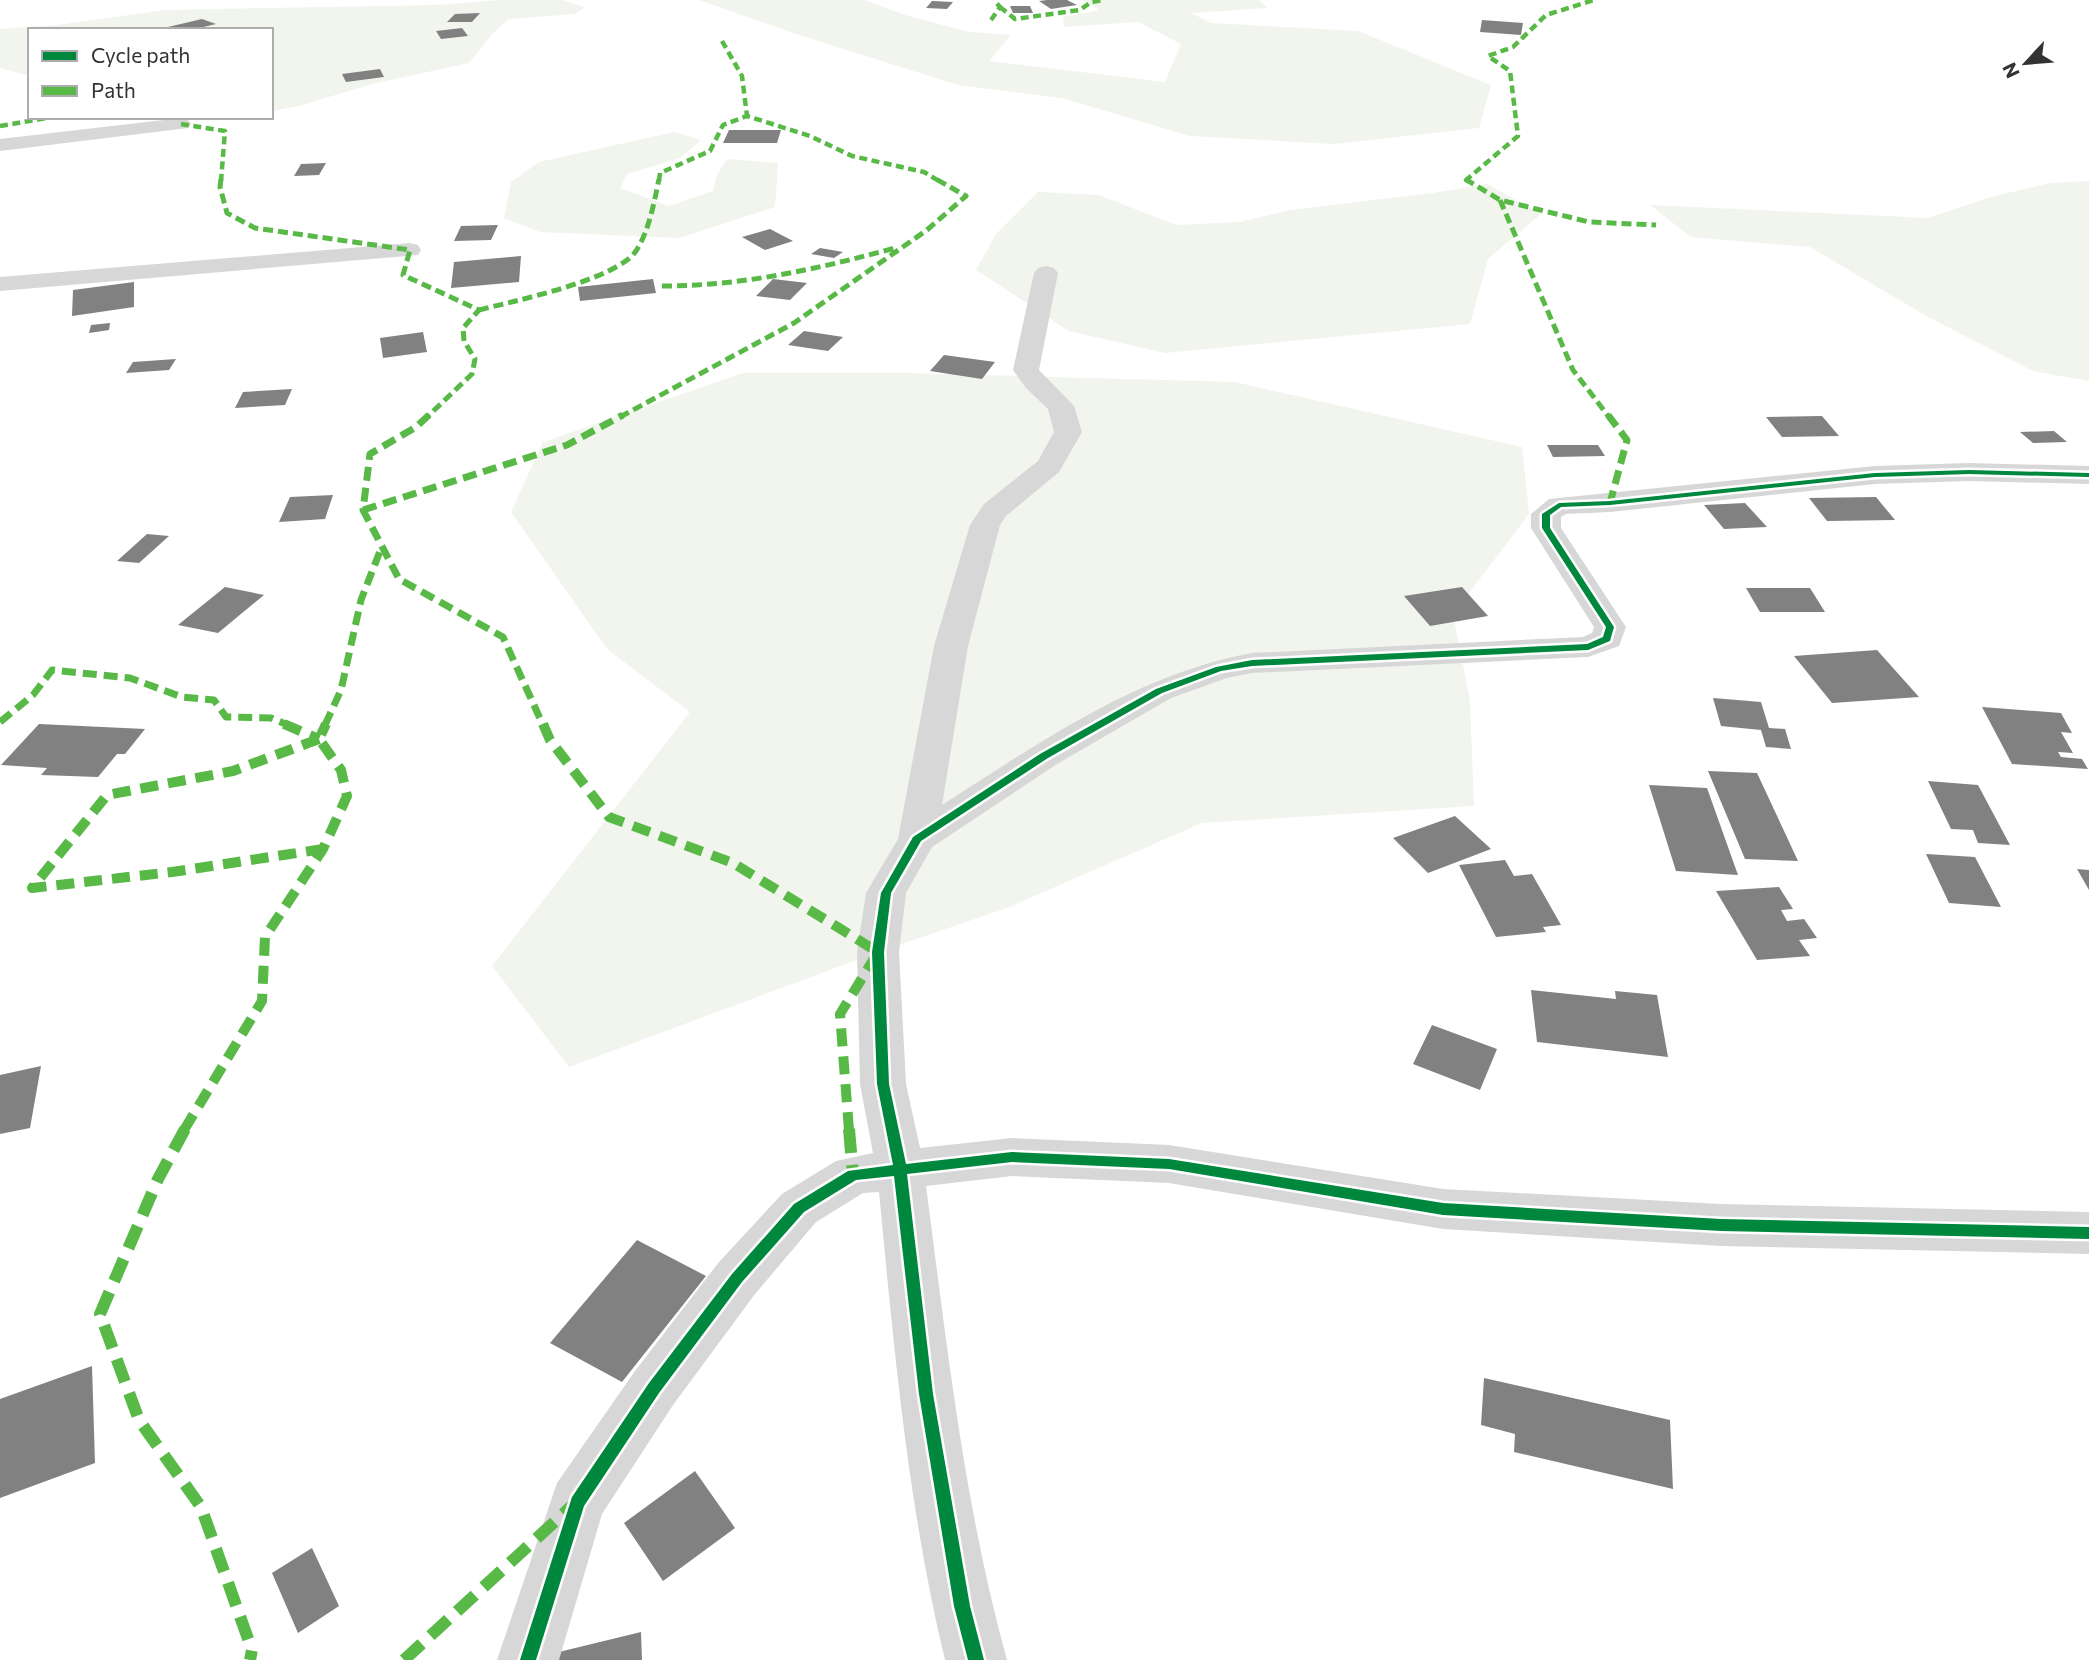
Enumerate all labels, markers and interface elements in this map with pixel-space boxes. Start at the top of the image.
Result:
legend [28,28,273,119]
north arrow [1991,28,2061,98]
text: Cycle path [91,42,190,67]
text: N [1997,59,2024,82]
text: Path [91,77,136,102]

